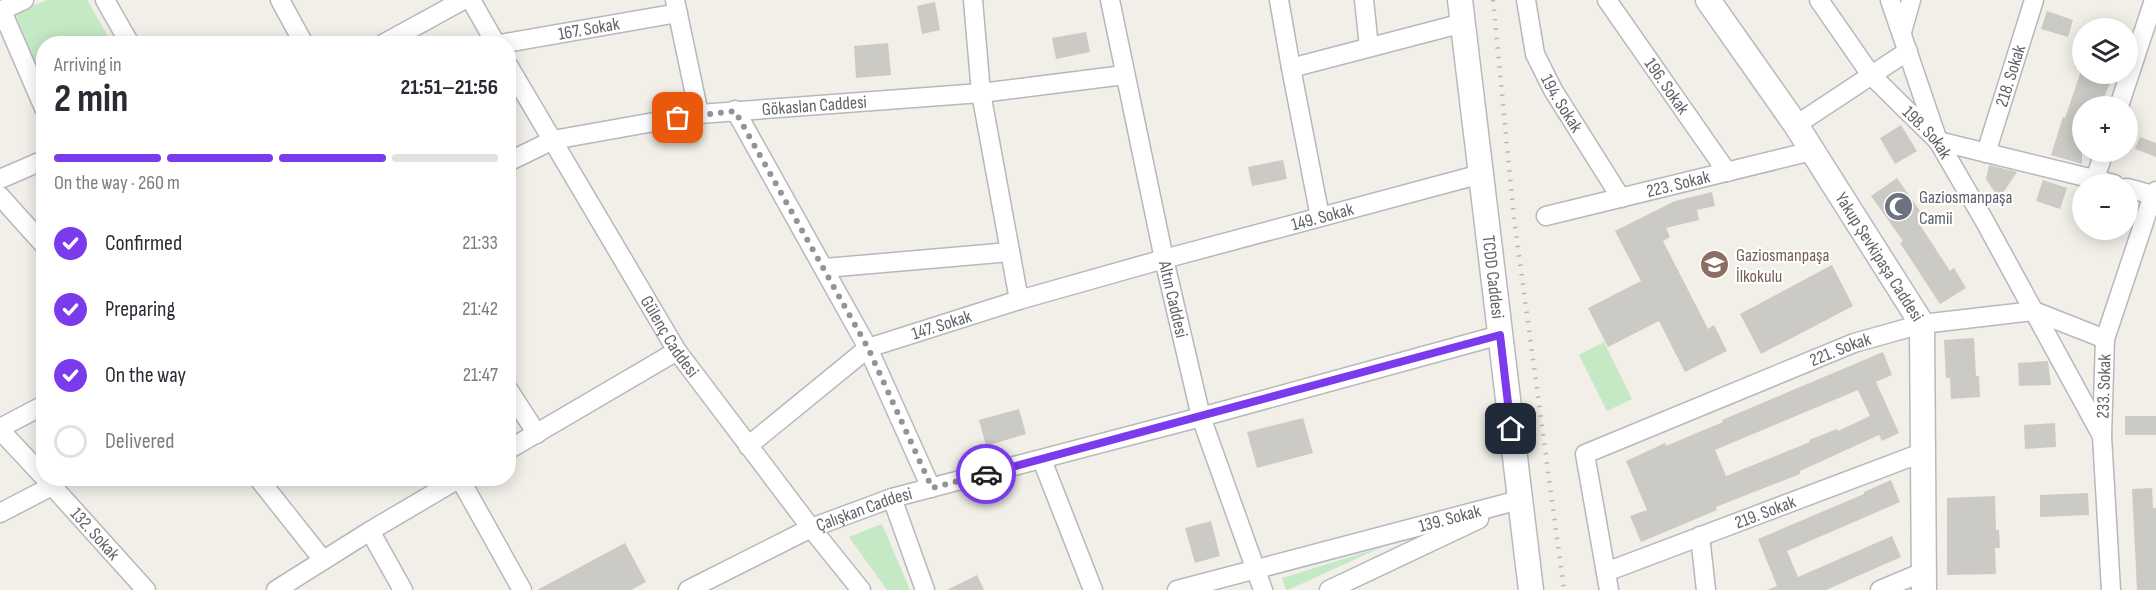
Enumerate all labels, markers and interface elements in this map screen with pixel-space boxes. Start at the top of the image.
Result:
street label: 167. Sokak [556,13,621,44]
map controls [2072,18,2138,240]
button: layers [2072,18,2138,84]
street label: 218. Sokak [1991,42,2030,109]
text: Arriving in [54,53,122,77]
street label: 196. Sokak [1640,54,1694,118]
street label: 194. Sokak [1536,71,1588,136]
text: 21:51–21:56 [401,74,498,101]
text: 2 min [54,76,128,123]
street label: Gökaslan Caddesi [761,91,868,120]
pin [652,92,703,143]
button: + [2072,96,2138,162]
icon: bag [661,101,694,134]
street label: 198. Sokak [1898,102,1957,163]
street label: 223. Sokak [1644,166,1712,202]
text: On the way · 260 m [54,171,180,195]
button: − [2072,174,2138,240]
place label: Gaziosmanpaşa Camii [1919,187,2013,229]
street label: Yakup Şevkipaşa Caddesi [1831,189,1928,325]
mosque icon: Gaziosmanpaşa Camii [1882,191,1914,223]
street label: 149. Sokak [1289,198,1356,235]
icon: check [54,227,87,260]
text: Confirmed [105,230,182,257]
text: 21:33 [462,231,498,255]
street label: TCDD Caddesi [1478,234,1509,320]
place label: Gaziosmanpaşa İlkokulu [1736,245,1830,287]
school or university icon: Gaziosmanpaşa İlkokulu [1699,249,1731,281]
street label: Altın Caddesi [1154,258,1193,340]
street label: Gülenç Caddesi [636,292,703,381]
icon: check [54,293,87,326]
text: Preparing [105,296,175,323]
text: 21:42 [462,297,498,321]
street label: 147. Sokak [909,305,974,344]
street label: 221. Sokak [1806,328,1873,371]
street label: 233. Sokak [2092,353,2115,419]
icon: check [54,359,87,392]
text: On the way [105,362,186,389]
text: 21:47 [463,363,498,387]
pin [1485,403,1536,454]
icon: home [1494,412,1527,445]
text: Delivered [105,428,174,455]
courier [956,444,1016,504]
icon: car [970,458,1003,491]
street label: Çalışkan Caddesi [813,483,914,536]
street label: 219. Sokak [1732,491,1799,533]
street label: 139. Sokak [1416,500,1483,536]
street label: 132. Sokak [66,503,124,564]

